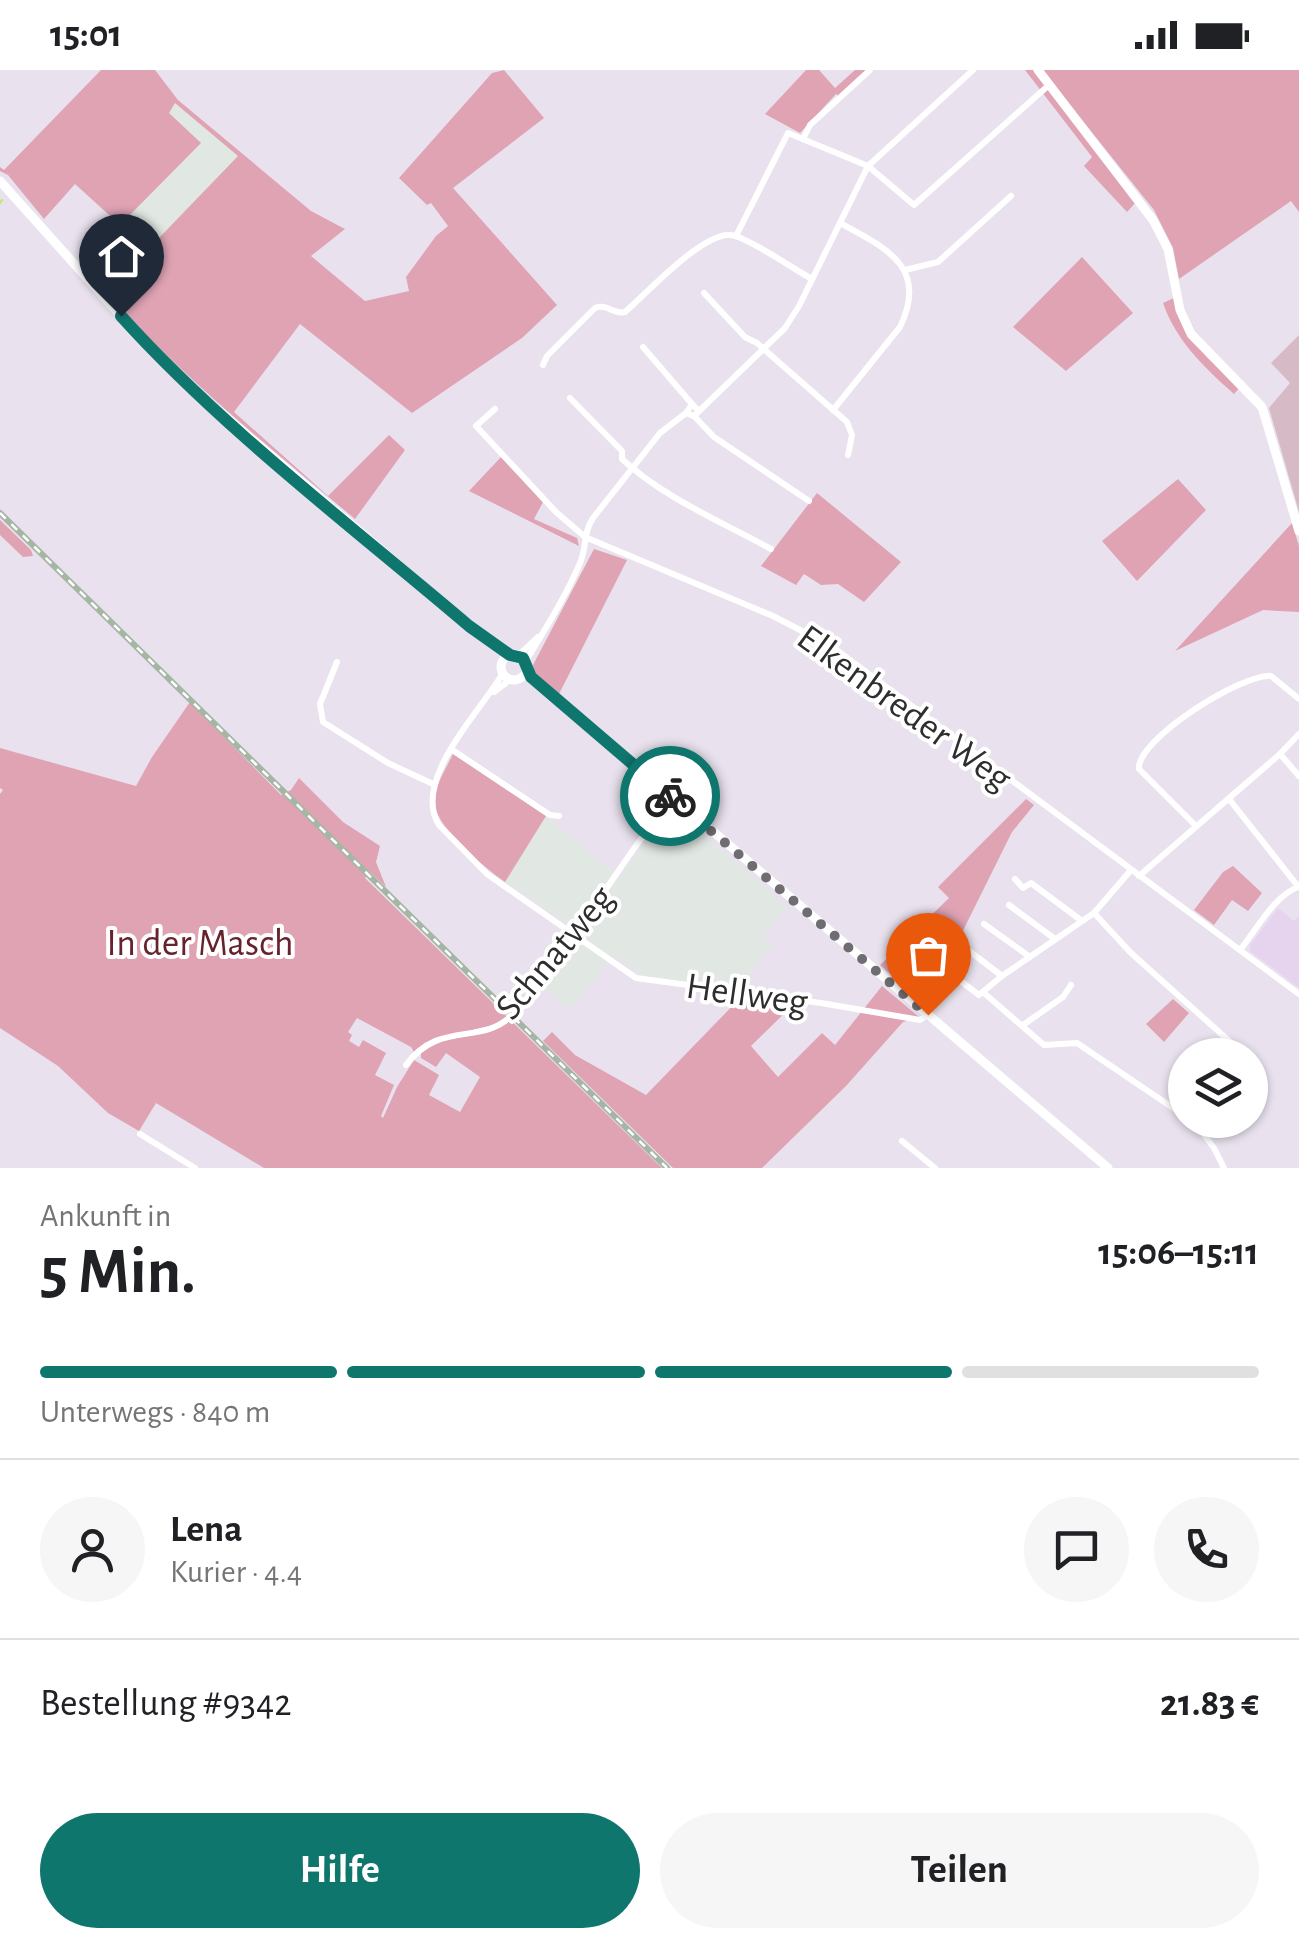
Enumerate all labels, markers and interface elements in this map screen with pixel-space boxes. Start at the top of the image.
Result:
text: 15:01 [50,16,122,54]
pin [79,214,164,317]
icon: home [94,229,149,284]
street label: Elkenbreder Weg [790,619,1018,799]
courier [620,746,720,846]
icon: bike [643,769,698,824]
street label: Schnatweg [489,879,622,1027]
pin [886,913,971,1016]
park label: In der Masch [106,925,294,963]
icon: bag [901,928,956,983]
street label: Hellweg [684,968,810,1022]
map controls [1168,1038,1268,1138]
button: layers [1168,1038,1268,1138]
text: Ankunft in [40,1200,171,1232]
text: 15:06–15:11 [1098,1234,1259,1272]
text: 5 Min. [40,1240,196,1305]
text: Unterwegs · 840 m [40,1396,270,1428]
button: person [40,1497,145,1602]
button: chat [1024,1497,1129,1602]
button: phone [1154,1497,1259,1602]
text: Lena [170,1511,243,1549]
text: Kurier · 4.4 [170,1556,302,1588]
text: Bestellung #9342 [40,1685,292,1723]
text: 21.83 € [1160,1685,1259,1723]
button: Hilfe [40,1813,640,1928]
button: Teilen [660,1813,1259,1928]

